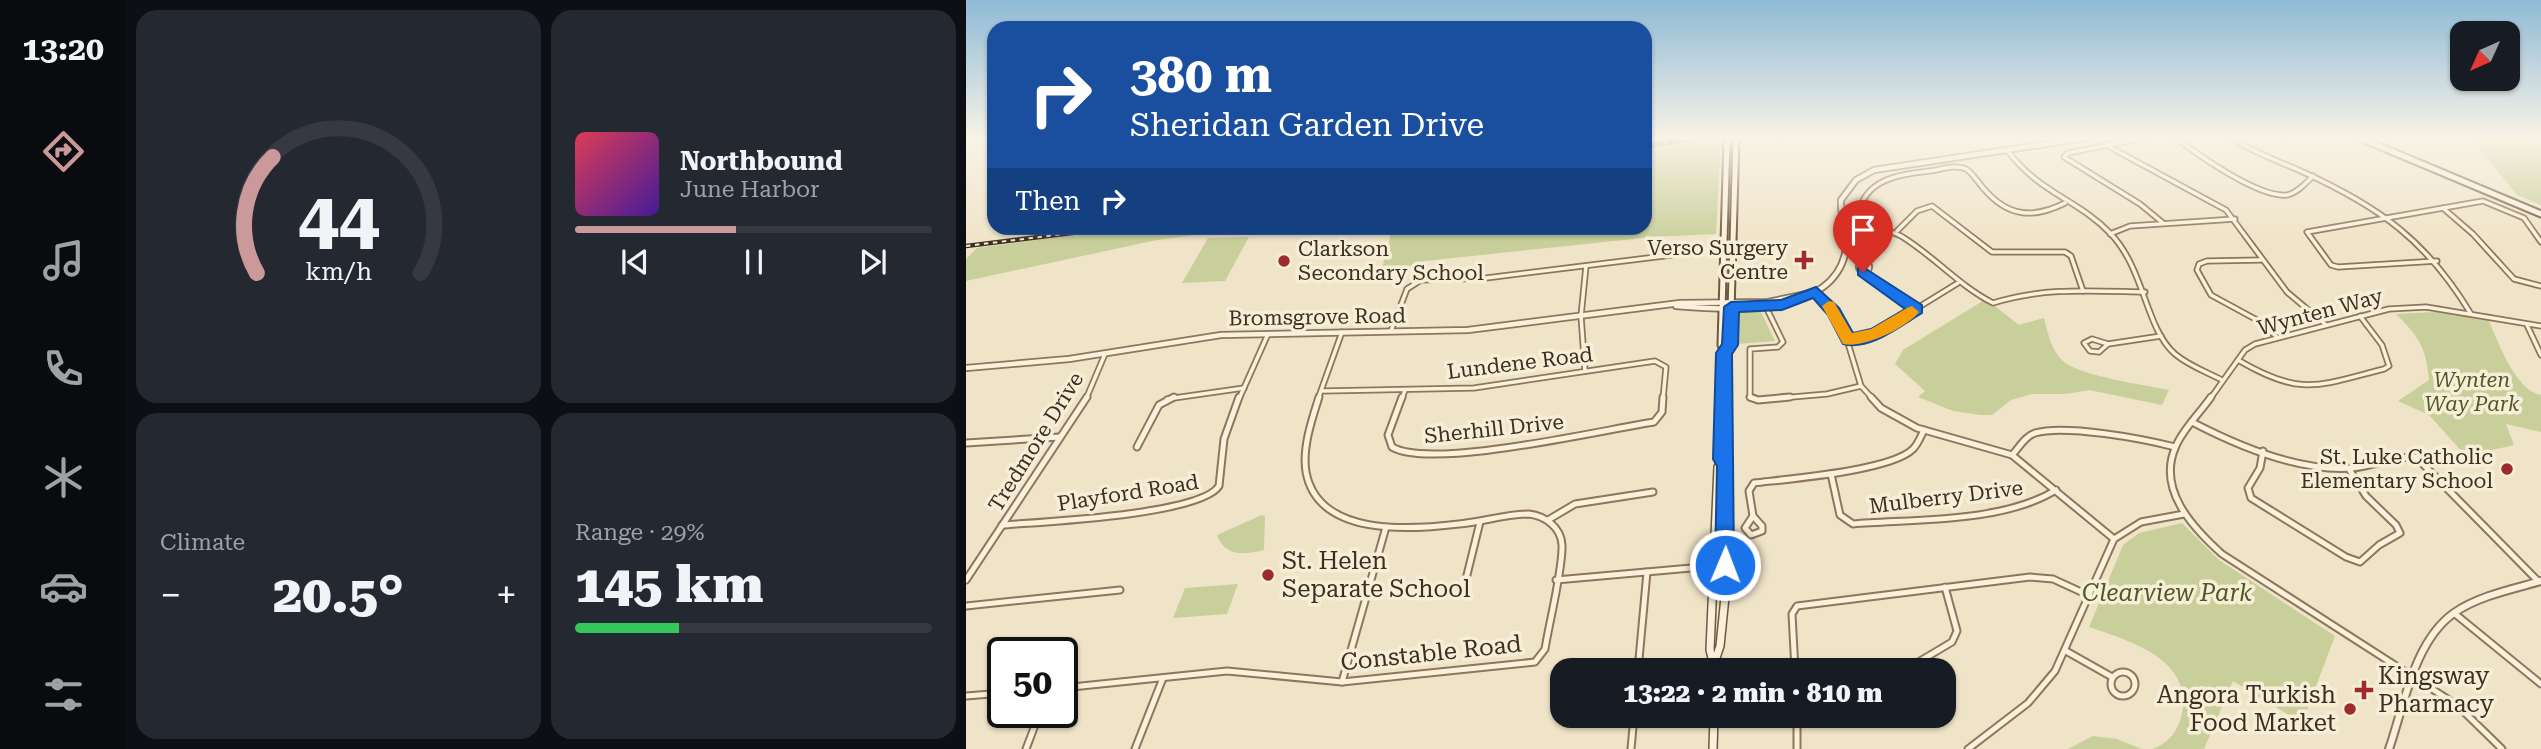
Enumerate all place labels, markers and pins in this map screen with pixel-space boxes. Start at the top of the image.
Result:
pin [1833,200,1893,272]
place label: Verso Surgery Centre [1647,236,1789,284]
place label: Clarkson Secondary School [1298,237,1484,285]
marker: Verso Surgery Centre [1794,250,1814,270]
marker: Clarkson Secondary School [1276,253,1292,269]
place label: St. Luke Catholic Elementary School [2300,445,2494,493]
marker: St. Luke Catholic Elementary School [2499,461,2515,477]
place label: St. Helen Separate School [1282,547,1470,603]
marker: St. Helen Separate School [1260,567,1276,583]
place label: Kingsway Pharmacy [2378,662,2495,718]
place label: Angora Turkish Food Market [2157,681,2336,737]
marker: Kingsway Pharmacy [2356,682,2372,698]
marker: Angora Turkish Food Market [2342,701,2358,717]

